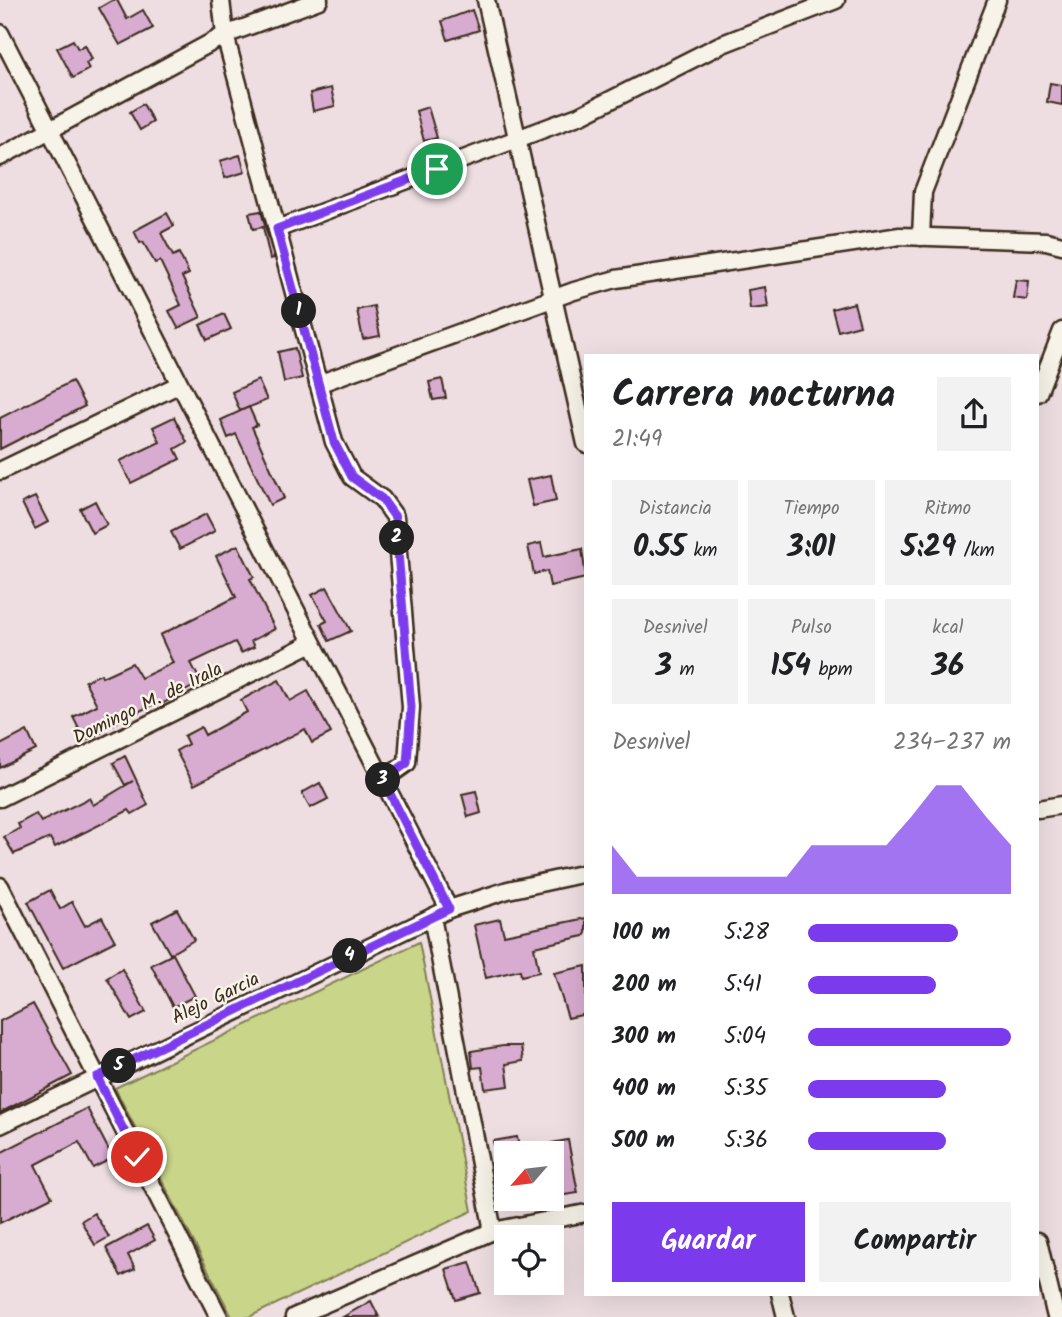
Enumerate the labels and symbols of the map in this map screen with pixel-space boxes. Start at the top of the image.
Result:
pin [407,139,467,199]
pin: 1 [282,294,316,328]
pin: 2 [380,520,414,556]
street label: Domingo M. de Irala [68,655,228,753]
pin: 3 [366,762,400,798]
pin: 4 [332,939,368,974]
street label: Alejo Garcia [167,965,265,1033]
pin: 5 [102,1048,136,1084]
pin [107,1127,167,1187]
north arrow [494,1141,564,1211]

